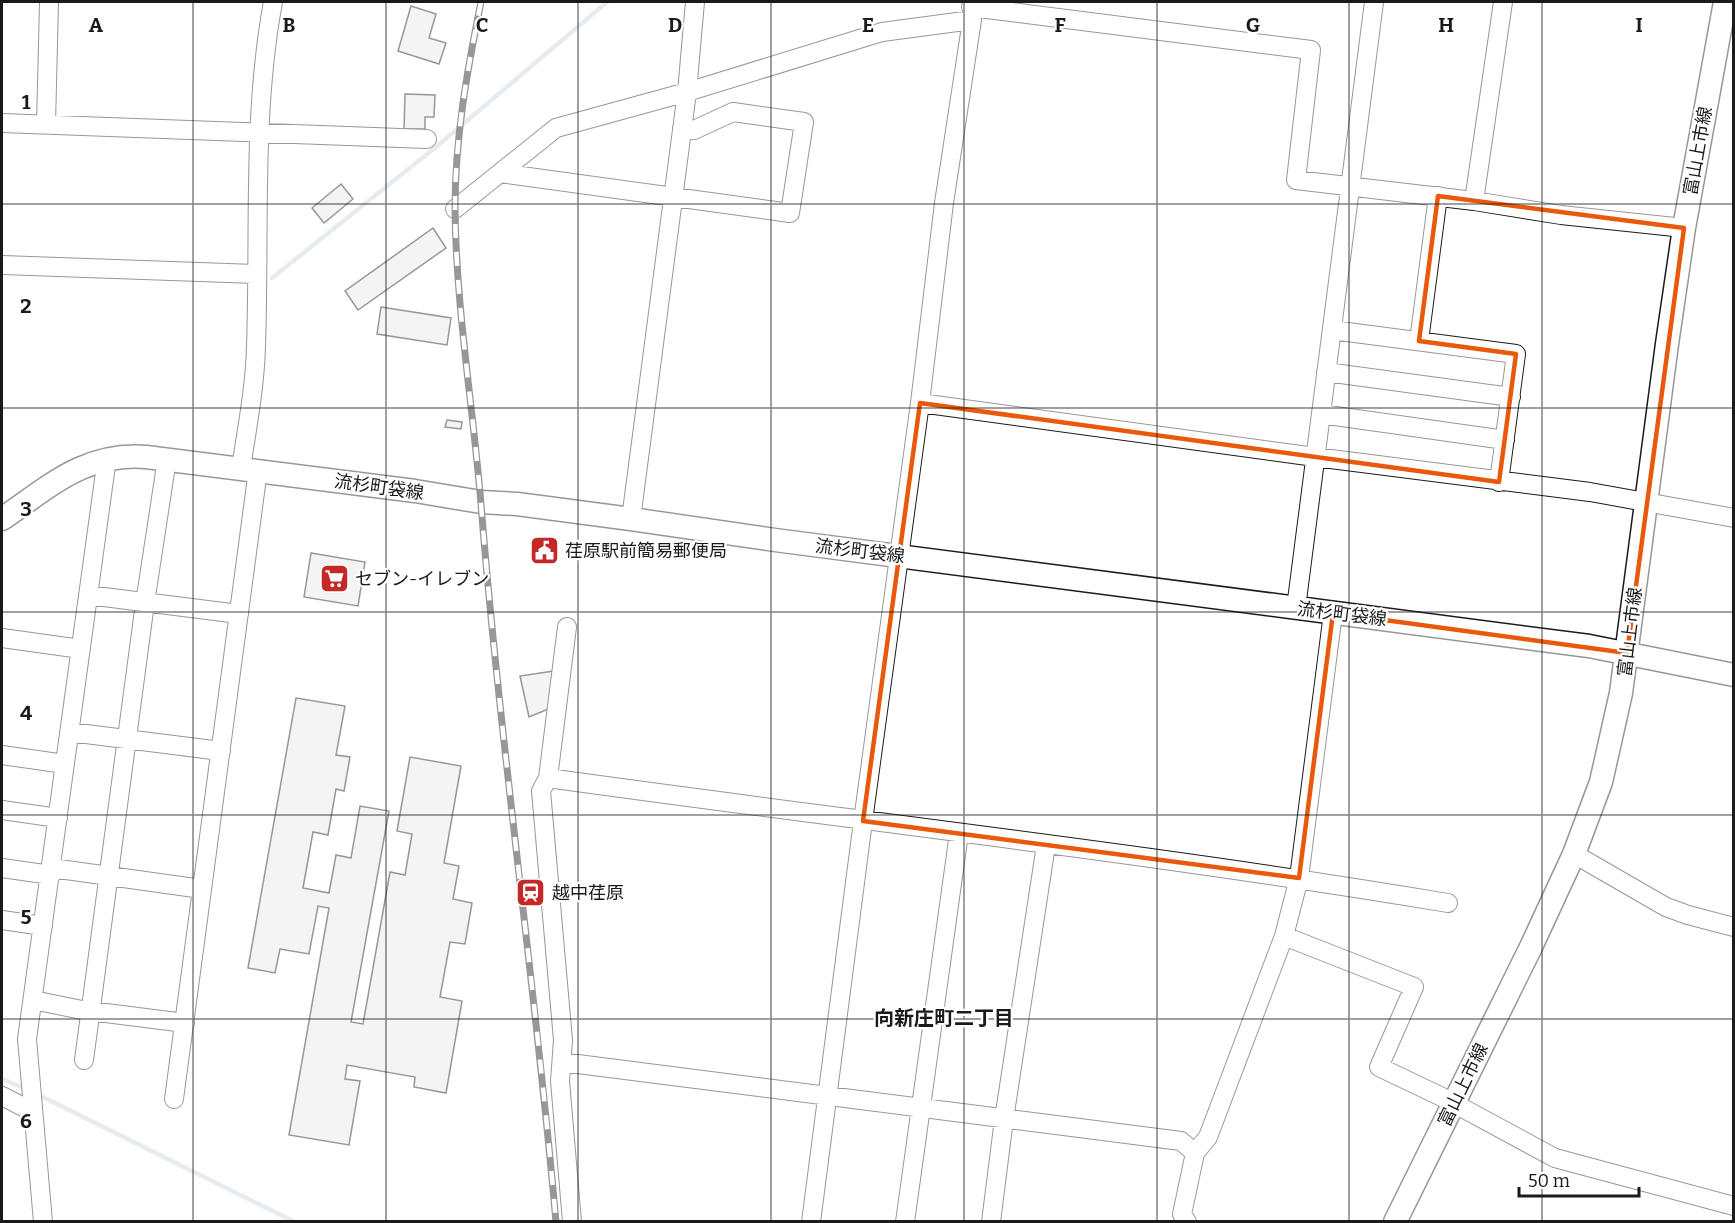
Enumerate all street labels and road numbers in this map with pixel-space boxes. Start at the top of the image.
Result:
street label: 富山上市線 [1679,105,1717,197]
street label: 流杉町袋線 [333,470,425,504]
street label: 流杉町袋線 [814,535,906,567]
street label: 富山上市線 [1614,586,1646,678]
street label: 流杉町袋線 [1296,598,1388,630]
street label: 富山上市線 [1433,1040,1493,1130]

